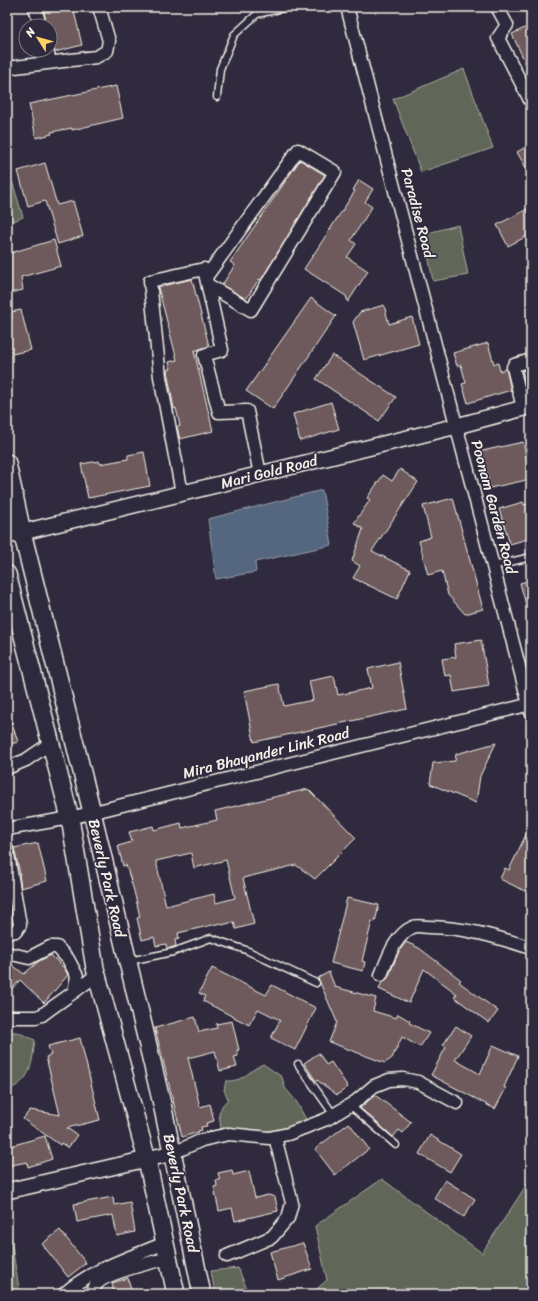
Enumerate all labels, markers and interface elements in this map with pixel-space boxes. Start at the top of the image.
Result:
north arrow [18,18,58,58]
text: N [20,23,41,42]
street label: Paradise Road [394,165,443,262]
street label: Poonam Garden Road [464,437,525,578]
street label: Mari Gold Road [218,447,321,497]
street label: Mira Bhayander Link Road [180,719,353,786]
street label: Beverly Park Road [81,816,133,941]
street label: Beverly Park Road [156,1131,206,1256]

